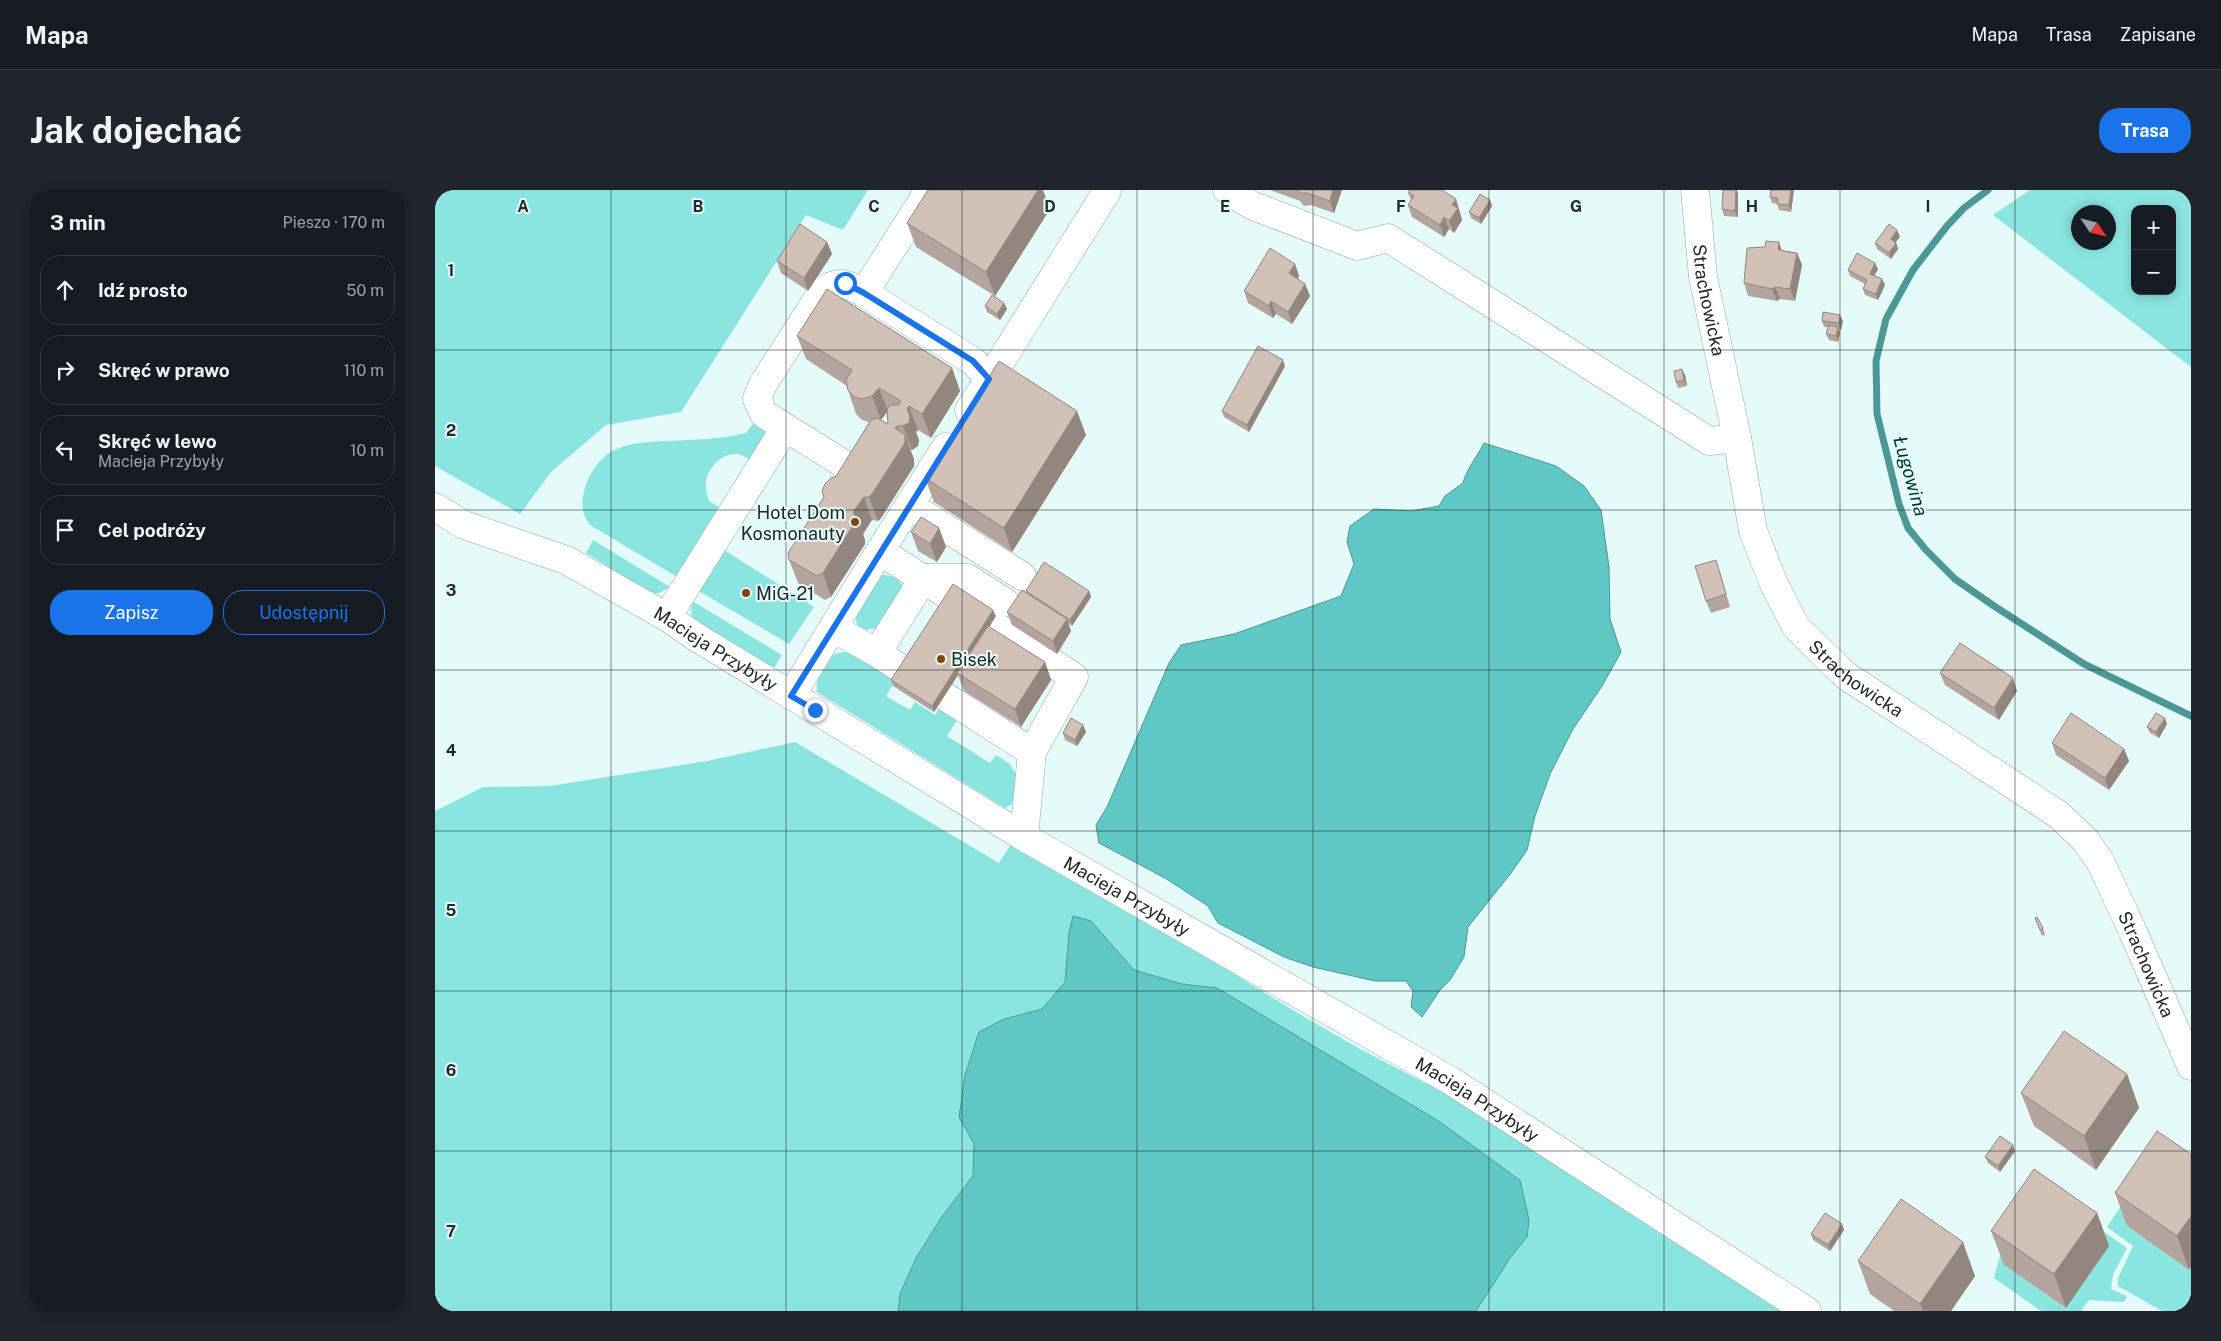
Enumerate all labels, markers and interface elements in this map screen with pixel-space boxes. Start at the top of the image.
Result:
text: Mapa [25,21,89,49]
text: Mapa [1971,24,2018,45]
text: Trasa [2046,24,2092,45]
text: Zapisane [2120,24,2196,45]
button: Trasa [2099,108,2191,153]
text: Jak dojechać [30,110,242,151]
text: A [517,197,529,216]
text: B [693,197,704,216]
text: C [868,197,880,216]
text: D [1044,197,1056,216]
text: E [1220,197,1230,216]
text: F [1396,197,1406,216]
text: G [1570,197,1582,216]
text: H [1746,197,1758,216]
text: I [1926,197,1930,216]
north arrow [2071,205,2116,250]
map controls [2131,205,2176,295]
button: + [2131,205,2176,250]
text: 3 min [50,210,106,235]
text: Pieszo · 170 m [283,213,385,232]
street label: Strachowicka [1690,243,1730,358]
button: − [2131,250,2176,295]
text: 1 [448,261,454,280]
route start [834,272,857,295]
icon: ahead [51,276,79,304]
text: Idź prosto [98,279,188,301]
text: 50 m [346,281,384,300]
icon: right [51,356,79,384]
text: Skręć w prawo [98,359,230,381]
text: 110 m [343,361,384,380]
text: 2 [446,421,456,440]
text: Skręć w lewo [98,430,217,452]
water label: Ługowina [1889,433,1933,519]
icon: left [51,436,79,464]
text: 10 m [350,441,384,460]
text: Macieja Przybyły [98,452,224,471]
place label: Hotel Dom Kosmonauty [741,502,845,544]
icon: arrive [51,516,79,544]
marker: Hotel Dom Kosmonauty [849,516,861,528]
text: Cel podróży [98,519,206,541]
text: 3 [446,581,456,600]
place label: MiG-21 [756,583,814,604]
marker: MiG-21 [740,587,752,599]
button: Zapisz [50,590,213,635]
button: Udostępnij [223,590,385,635]
street label: Macieja Przybyły [651,602,782,695]
street label: Strachowicka [1805,635,1907,721]
place label: Bisek [951,649,997,670]
marker: Bisek [935,653,947,665]
route end [804,699,827,722]
text: 4 [446,741,457,760]
street label: Macieja Przybyły [1060,852,1194,940]
text: 5 [446,901,457,920]
street label: Strachowicka [2114,908,2179,1020]
street label: Macieja Przybyły [1412,1052,1543,1146]
text: 6 [446,1061,456,1080]
text: 7 [446,1222,456,1241]

